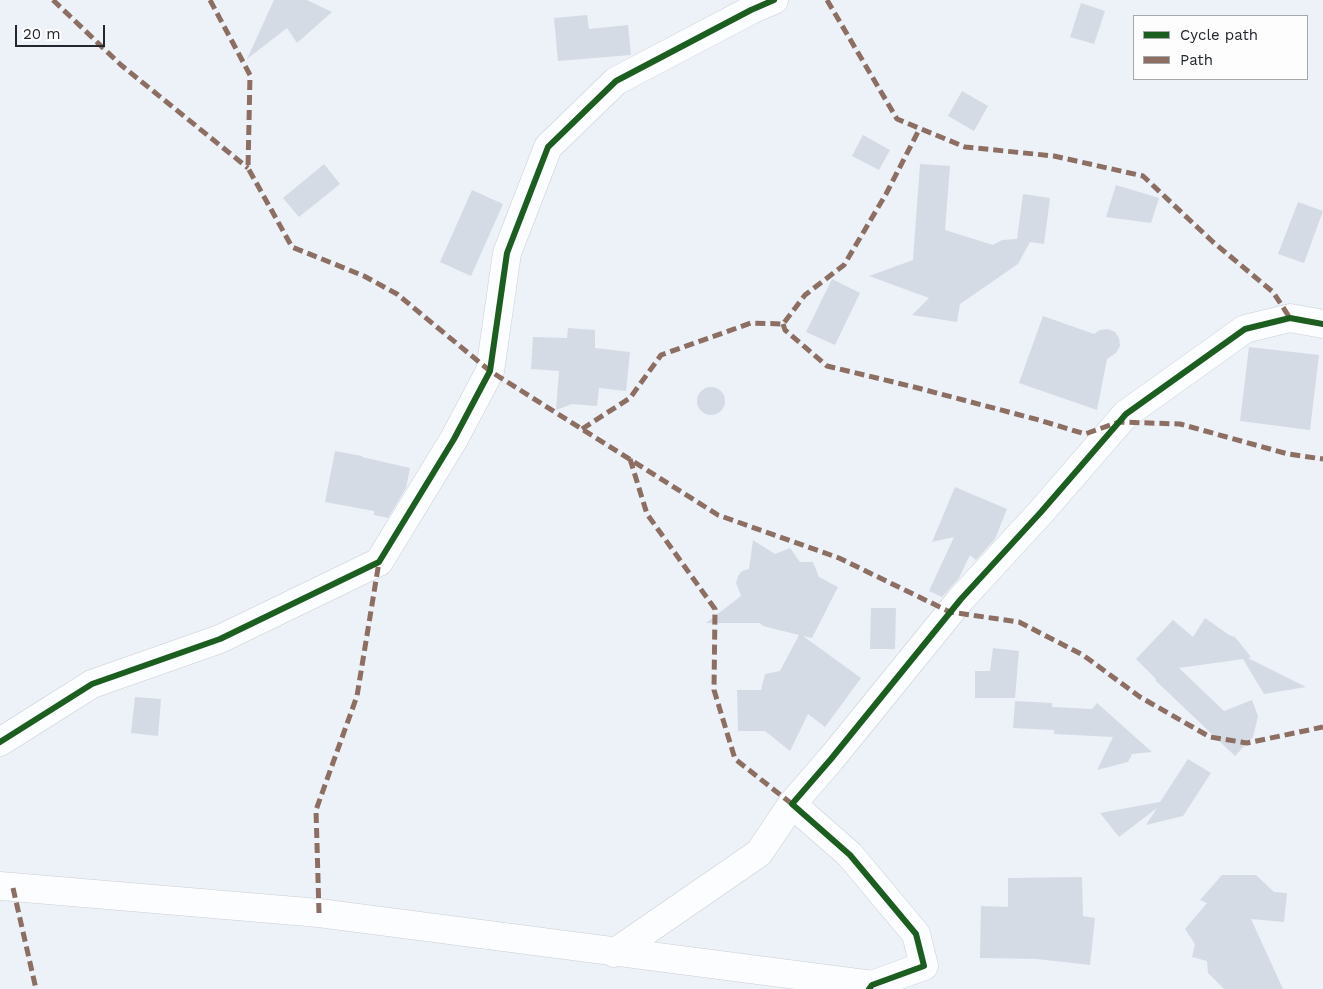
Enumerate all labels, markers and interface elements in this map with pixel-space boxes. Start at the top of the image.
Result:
scale bar [18,15,108,47]
legend [1133,15,1308,80]
text: 20 m [23,25,61,43]
text: Cycle path [1180,26,1258,44]
text: Path [1180,51,1213,69]

